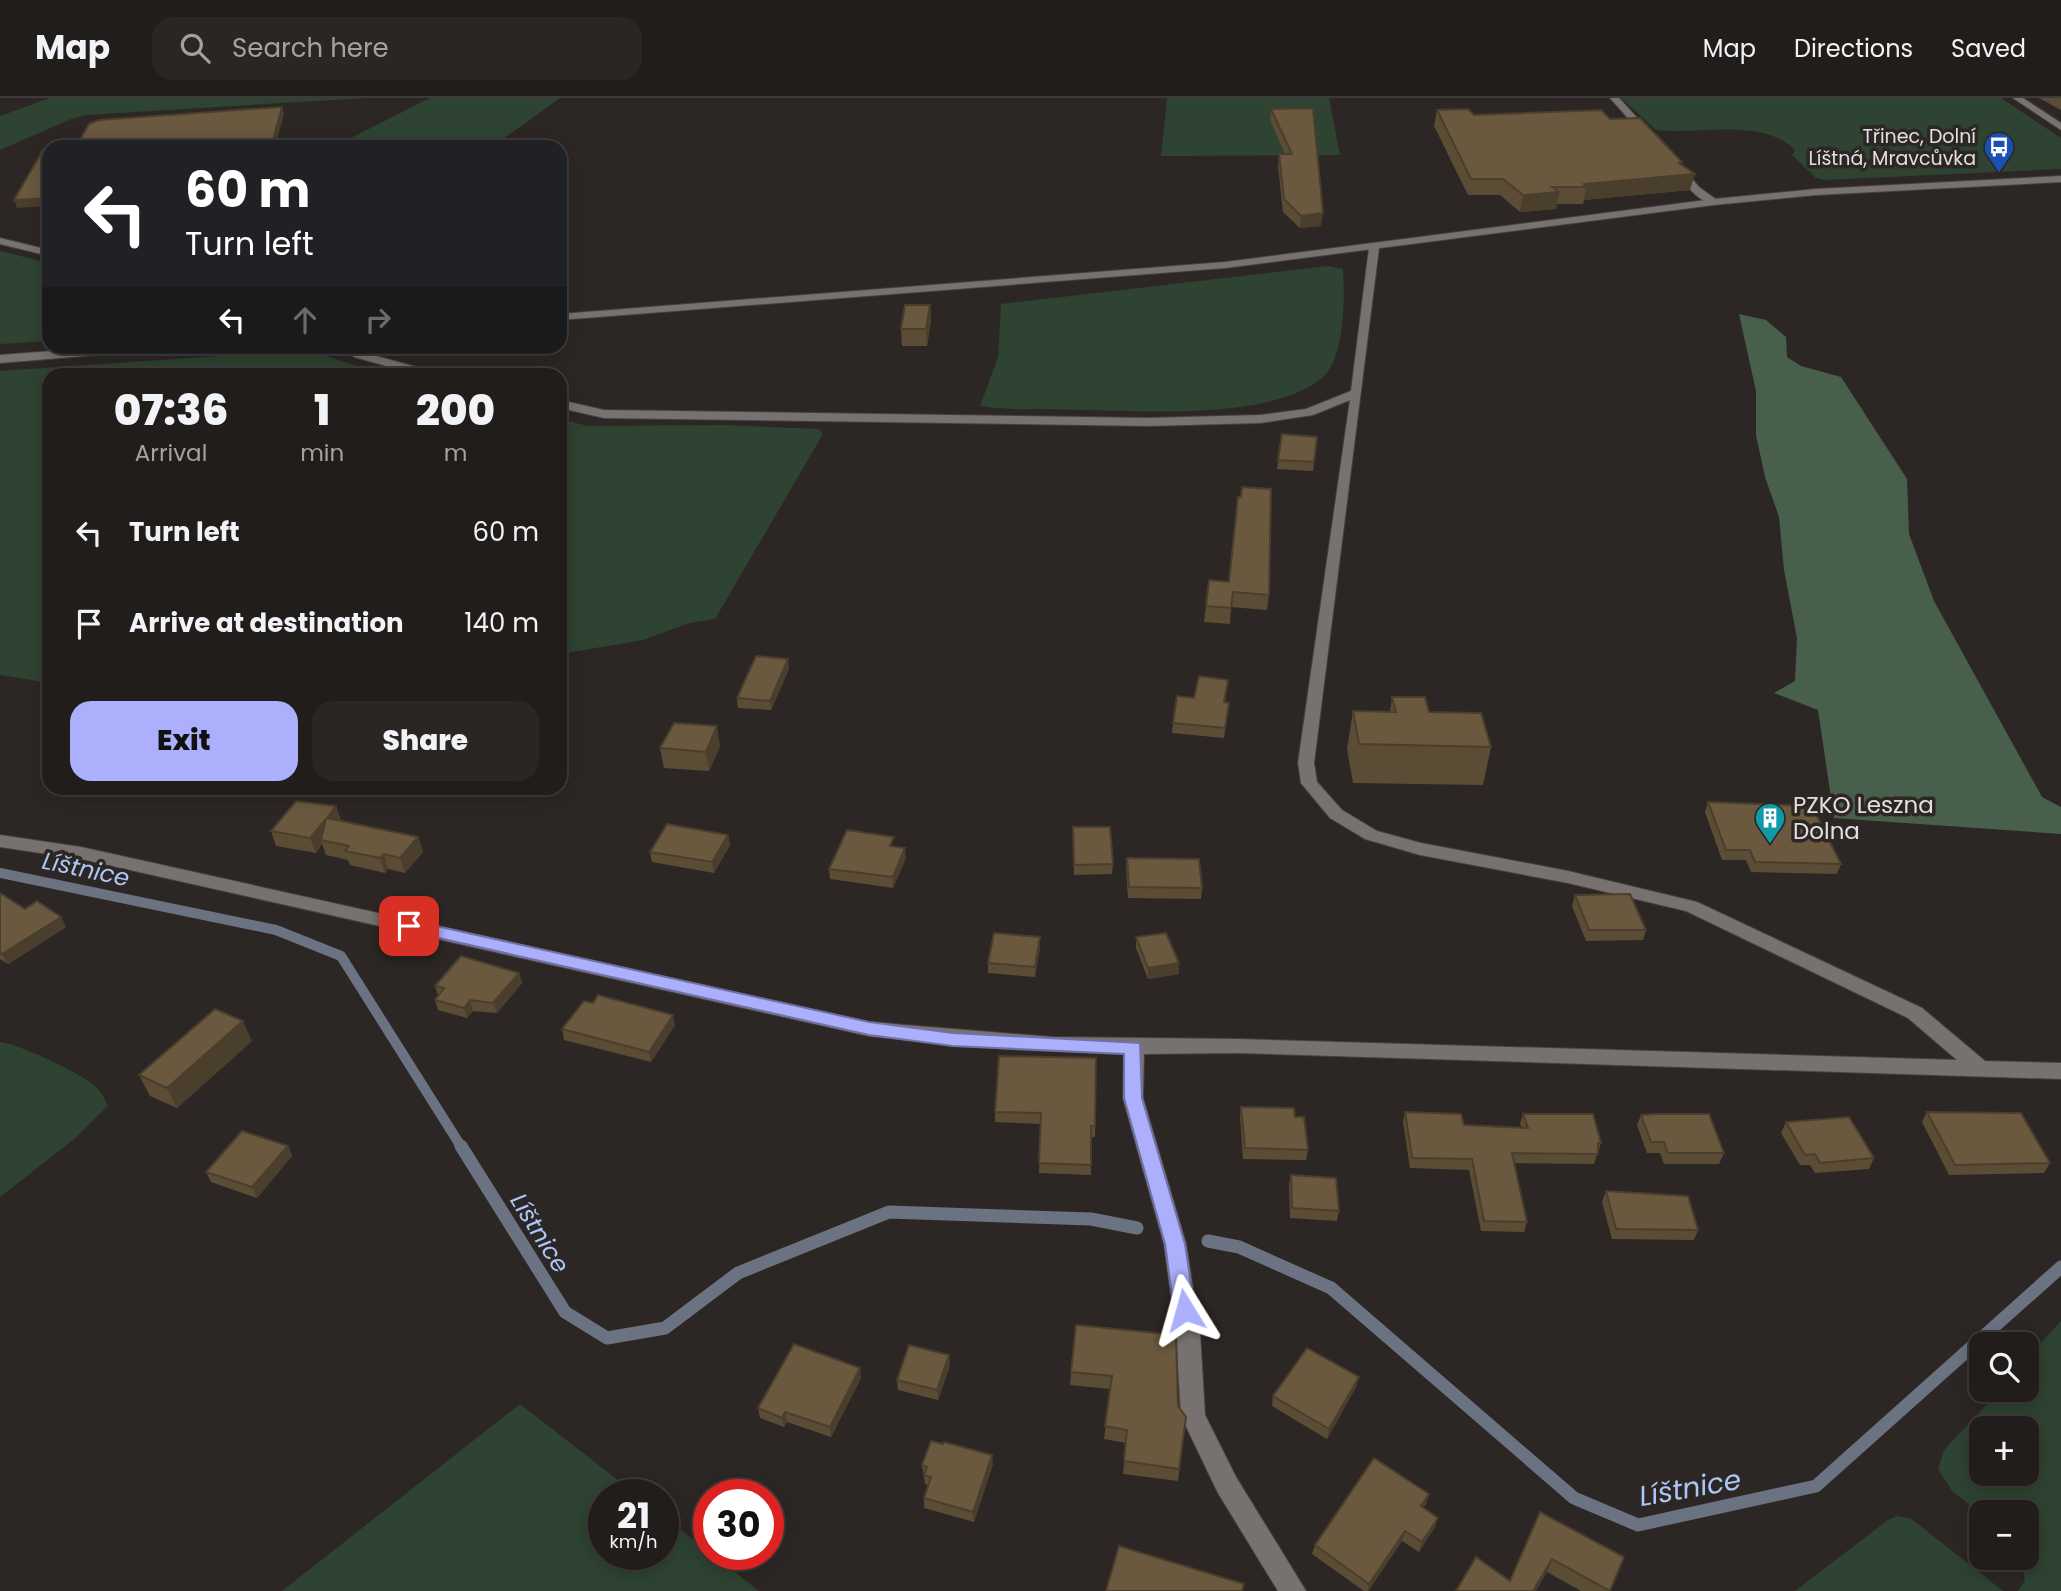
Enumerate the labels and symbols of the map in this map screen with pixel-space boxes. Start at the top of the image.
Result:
place label: Třinec, Dolní Líštná, Mravcůvka [1809,123,1976,172]
bus stop icon: Třinec, Dolní Líštná, Mravcůvka [1982,130,2016,174]
place label: PZKO Leszna Dolna [1793,789,1934,847]
building icon: PZKO Leszna Dolna [1753,801,1787,845]
water label: Líštnice [39,844,133,894]
pin [379,896,439,956]
water label: Líštnice [503,1187,577,1279]
position arrow [1148,1273,1222,1347]
water label: Líštnice [1636,1460,1744,1516]
speed limit sign: 30 [693,1479,784,1570]

